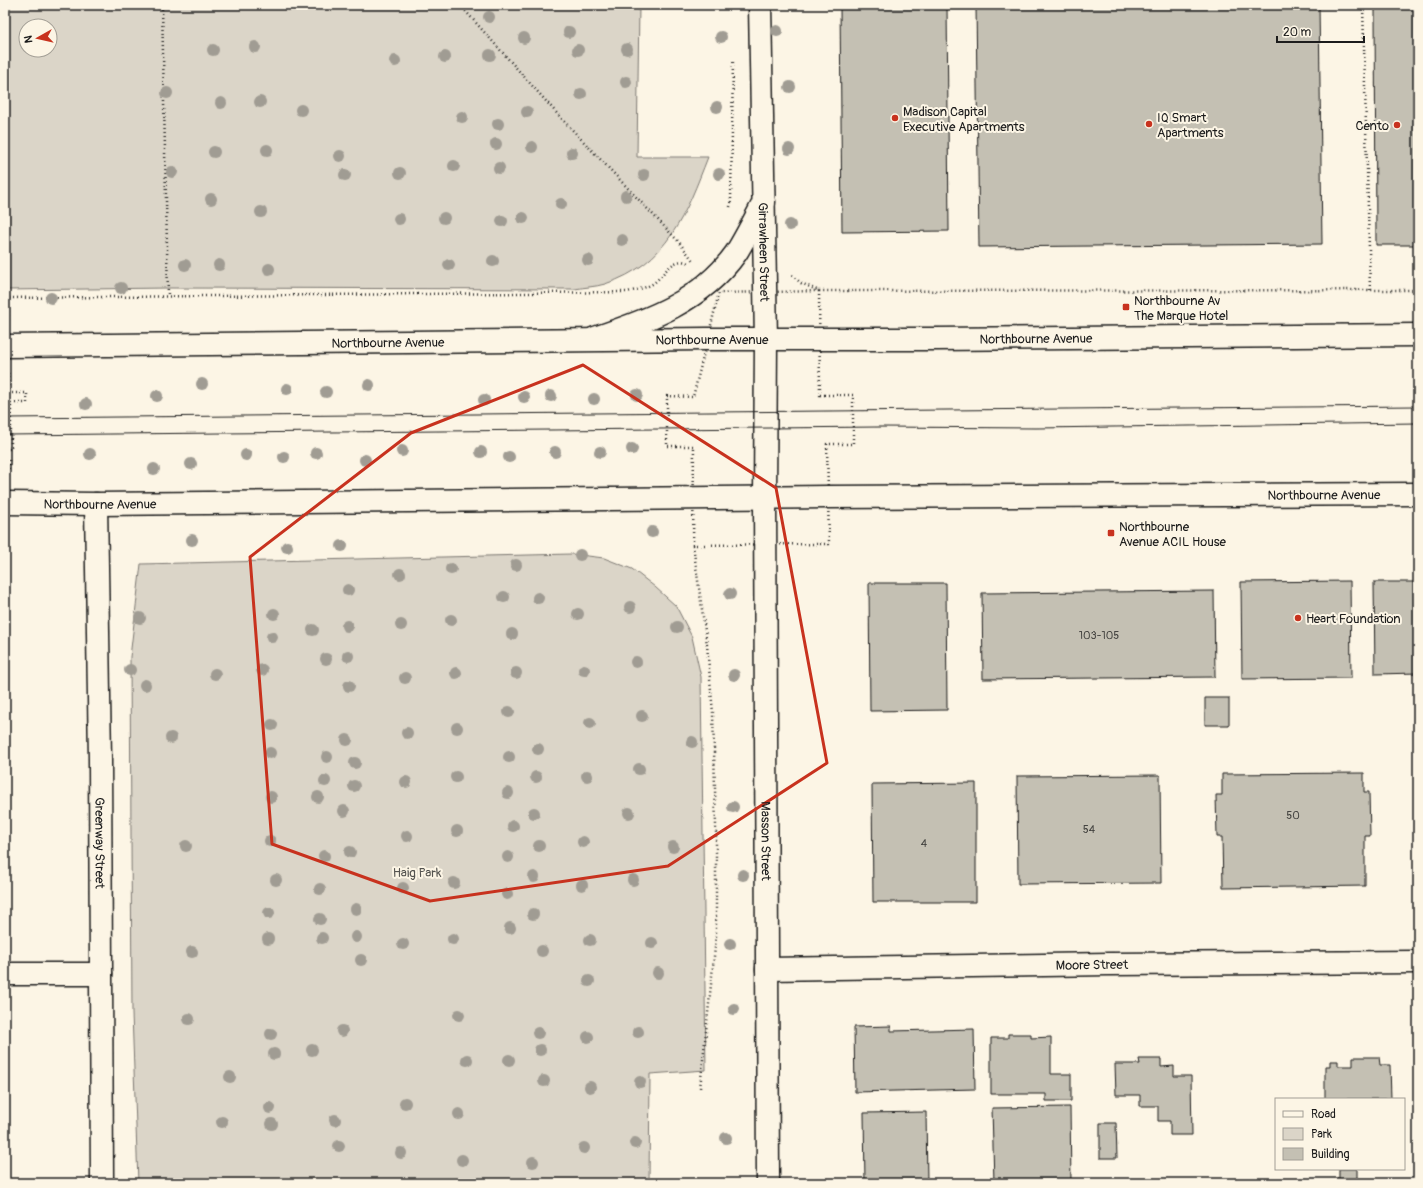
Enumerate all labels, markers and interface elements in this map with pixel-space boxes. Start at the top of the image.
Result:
north arrow [18,18,58,58]
scale bar [1277,18,1364,44]
text: 20 m [1283,25,1312,40]
text: N [22,34,36,44]
place label: Madison Capital Executive Apartments [903,104,1025,135]
place label: IQ Smart Apartments [1157,110,1224,141]
marker: Madison Capital Executive Apartments [890,113,900,123]
place label: Cento [1355,118,1389,134]
marker: IQ Smart Apartments [1144,119,1154,129]
marker: Cento [1392,120,1402,130]
street label: Girrawheen Street [755,202,772,303]
place label: Northbourne Av The Marque Hotel [1134,293,1228,324]
marker: Northbourne Av The Marque Hotel [1121,302,1131,312]
street label: Northbourne Avenue [979,331,1093,348]
street label: Northbourne Avenue [655,332,769,349]
street label: Northbourne Avenue [331,335,445,352]
street label: Northbourne Avenue [1267,487,1381,504]
street label: Northbourne Avenue [43,496,157,513]
place label: Northbourne Avenue ACIL House [1119,519,1227,550]
marker: Northbourne Avenue ACIL House [1106,528,1116,538]
place label: Heart Foundation [1306,611,1401,627]
marker: Heart Foundation [1293,613,1303,623]
house number: 103-105 [1079,629,1119,642]
street label: Greenway Street [91,797,108,890]
street label: Masson Street [757,801,774,881]
house number: 50 [1286,809,1300,822]
house number: 54 [1083,823,1096,836]
house number: 4 [921,837,928,850]
park label: Haig Park [393,865,442,881]
street label: Moore Street [1056,957,1129,974]
legend [1275,1098,1405,1170]
text: Road [1311,1107,1336,1122]
text: Park [1311,1127,1332,1142]
text: Building [1311,1147,1350,1162]

